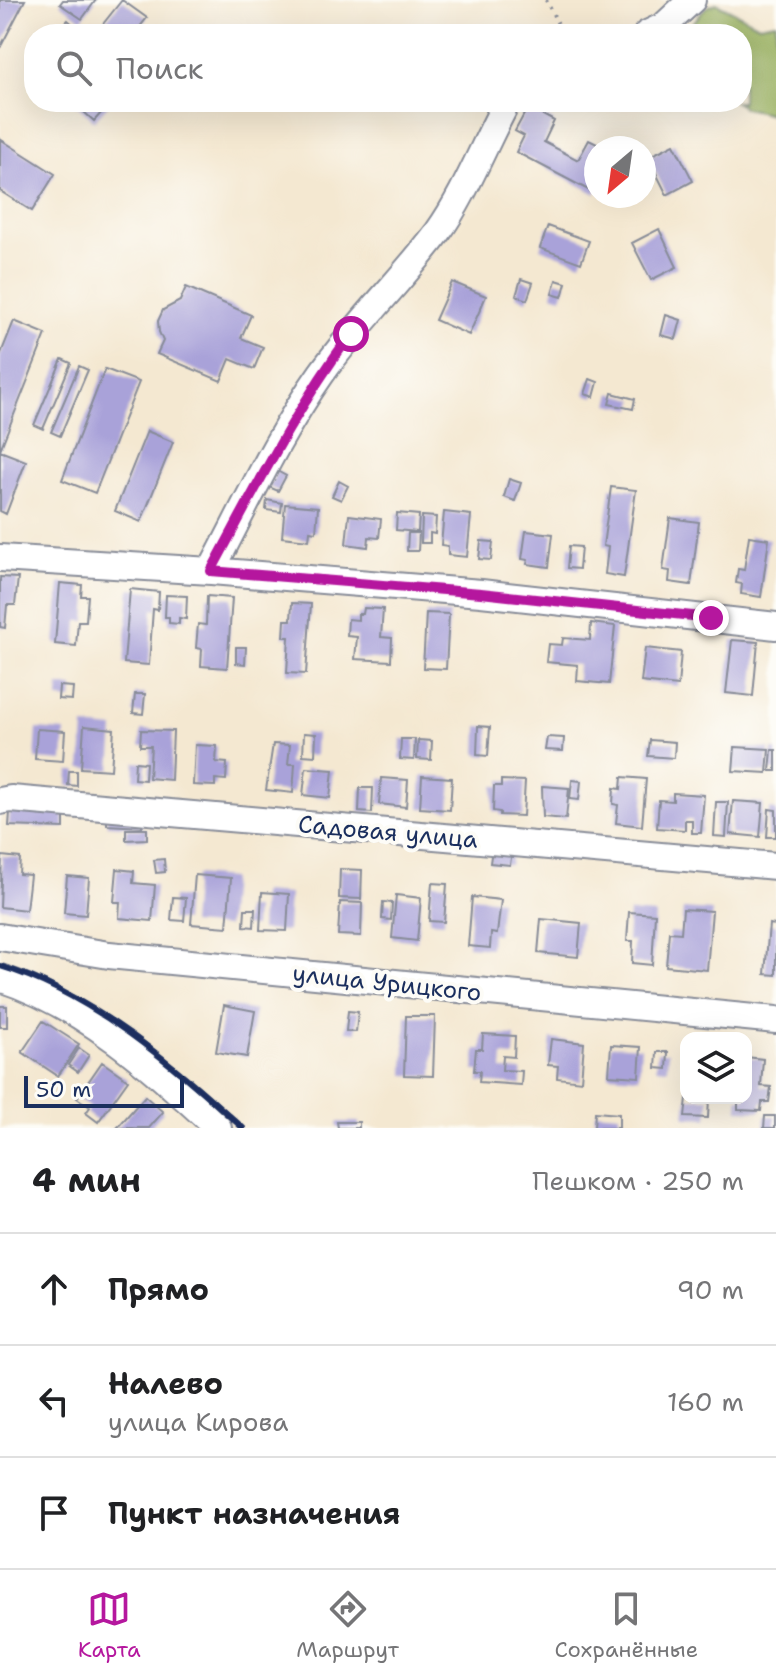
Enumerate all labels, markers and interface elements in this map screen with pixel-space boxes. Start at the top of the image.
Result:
search box [24,24,752,112]
icon: search [52,46,96,90]
text: Поиск [116,48,204,89]
north arrow [584,136,656,208]
route start [333,316,369,352]
route end [693,600,729,636]
street label: Садовая улица [297,808,479,856]
street label: улица Урицкого [291,957,483,1009]
map controls [680,1032,752,1104]
button: layers [680,1032,752,1104]
scale bar [24,1072,184,1108]
text: 50 m [36,1075,91,1104]
text: 4 мин [32,1157,141,1203]
text: Пешком · 250 m [532,1163,744,1198]
icon: ahead [32,1267,76,1311]
text: Прямо [108,1269,209,1310]
text: 90 m [677,1272,744,1307]
text: Налево [108,1363,223,1404]
icon: left [32,1379,76,1423]
text: 160 m [667,1384,744,1419]
text: улица Кирова [108,1404,288,1439]
icon: arrive [32,1491,76,1535]
text: Пункт назначения [108,1493,400,1534]
tab: Карта [78,1587,141,1664]
tab: Маршрут [296,1587,399,1664]
tab: Сохранённые [555,1587,698,1664]

